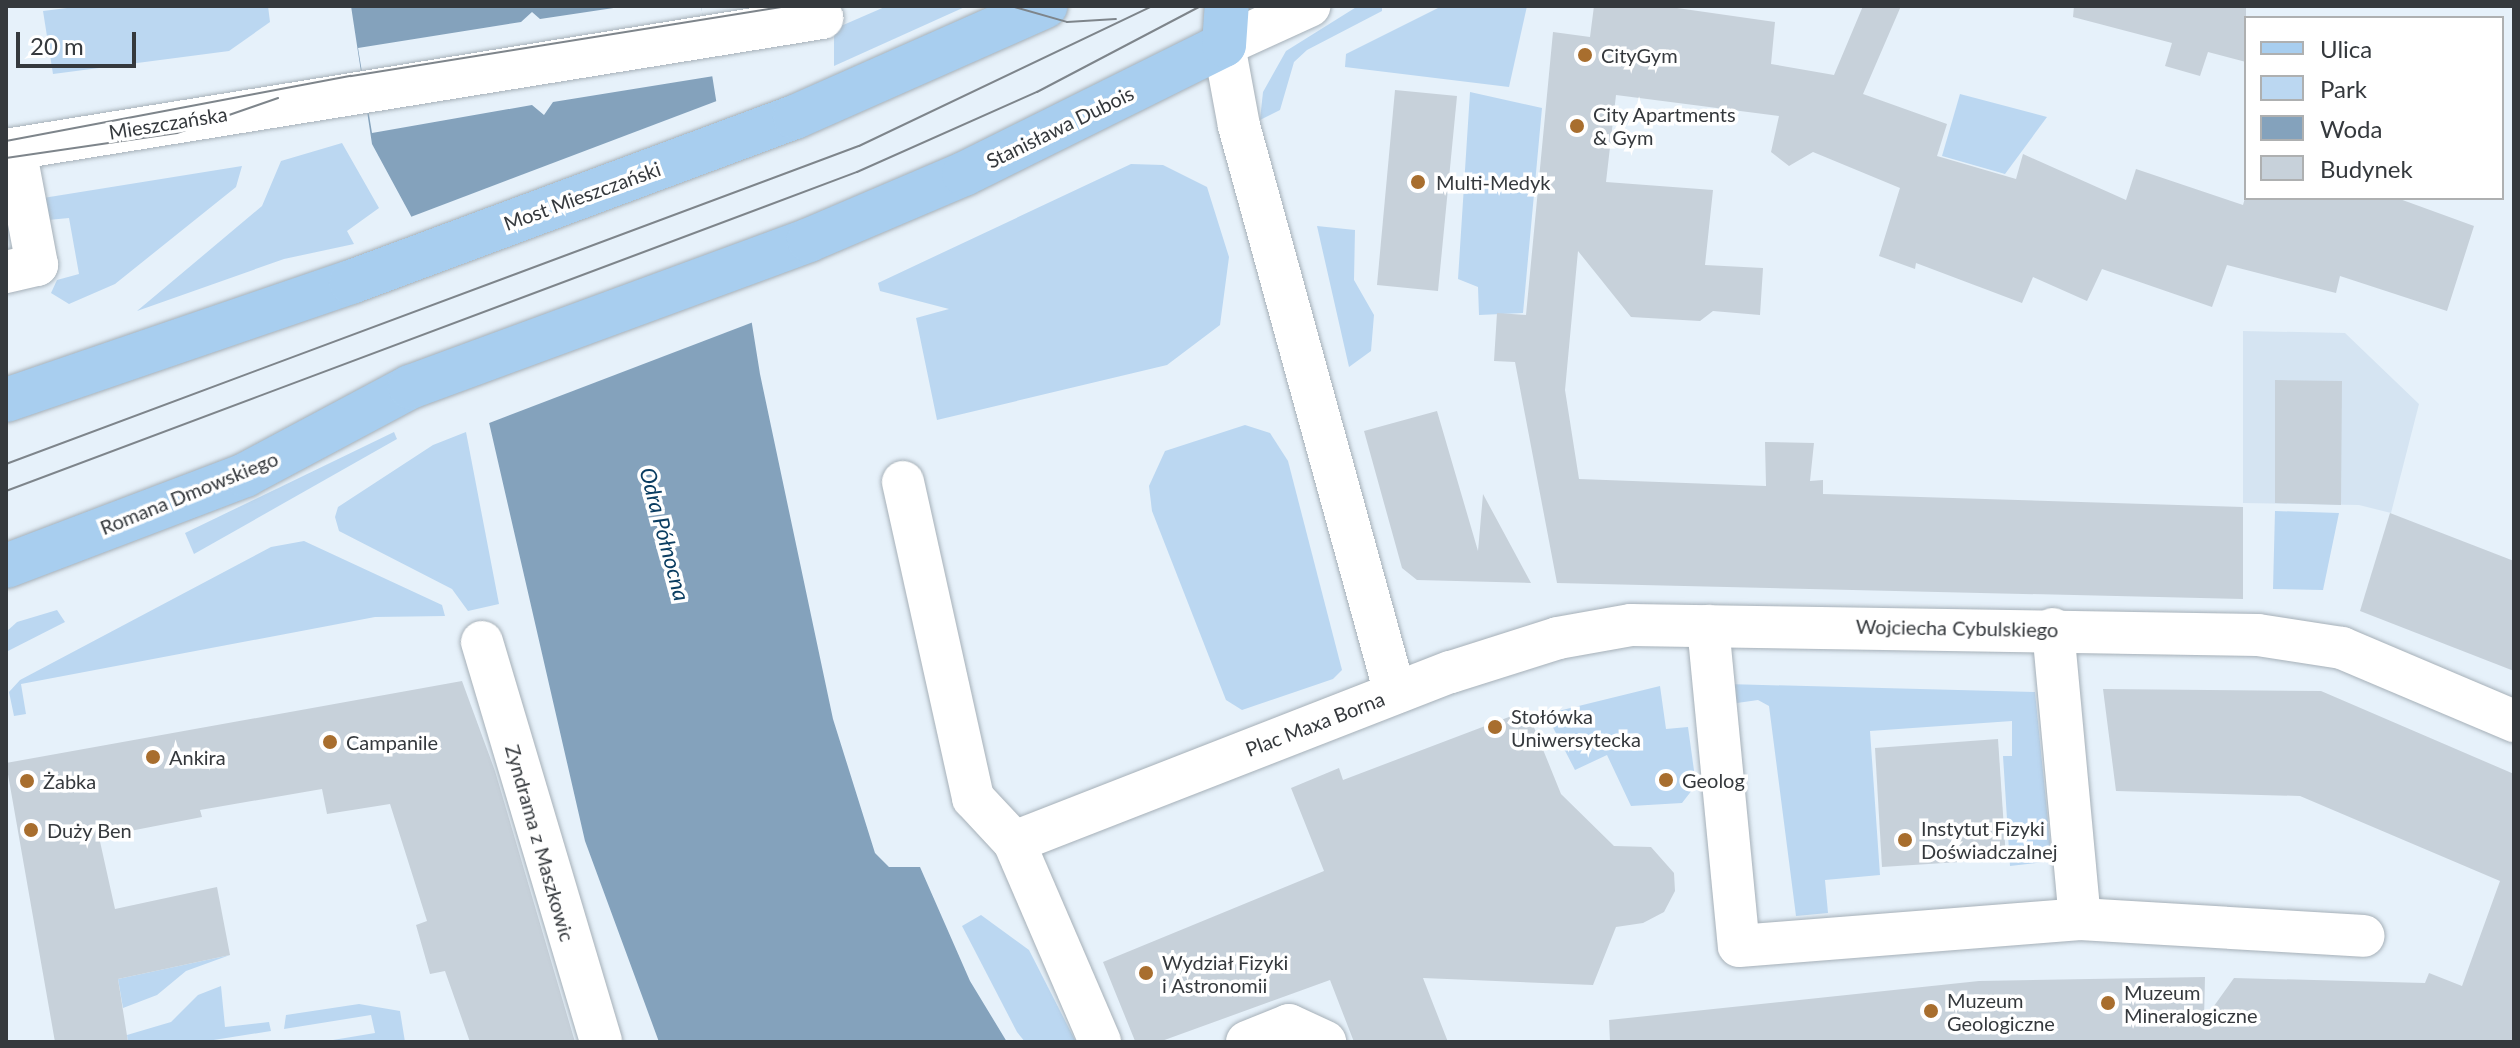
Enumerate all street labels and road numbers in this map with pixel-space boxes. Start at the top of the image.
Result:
street label: Stanisława Dubois [982,81,1138,173]
street label: Mieszczańska [107,102,229,144]
street label: Most Mieszczański [500,156,664,236]
street label: Romana Dmowskiego [96,446,282,540]
street label: Wojciecha Cybulskiego [1856,614,2058,642]
street label: Plac Maxa Borna [1242,686,1388,762]
street label: Zyndrama z Maszkowic [500,742,580,944]

